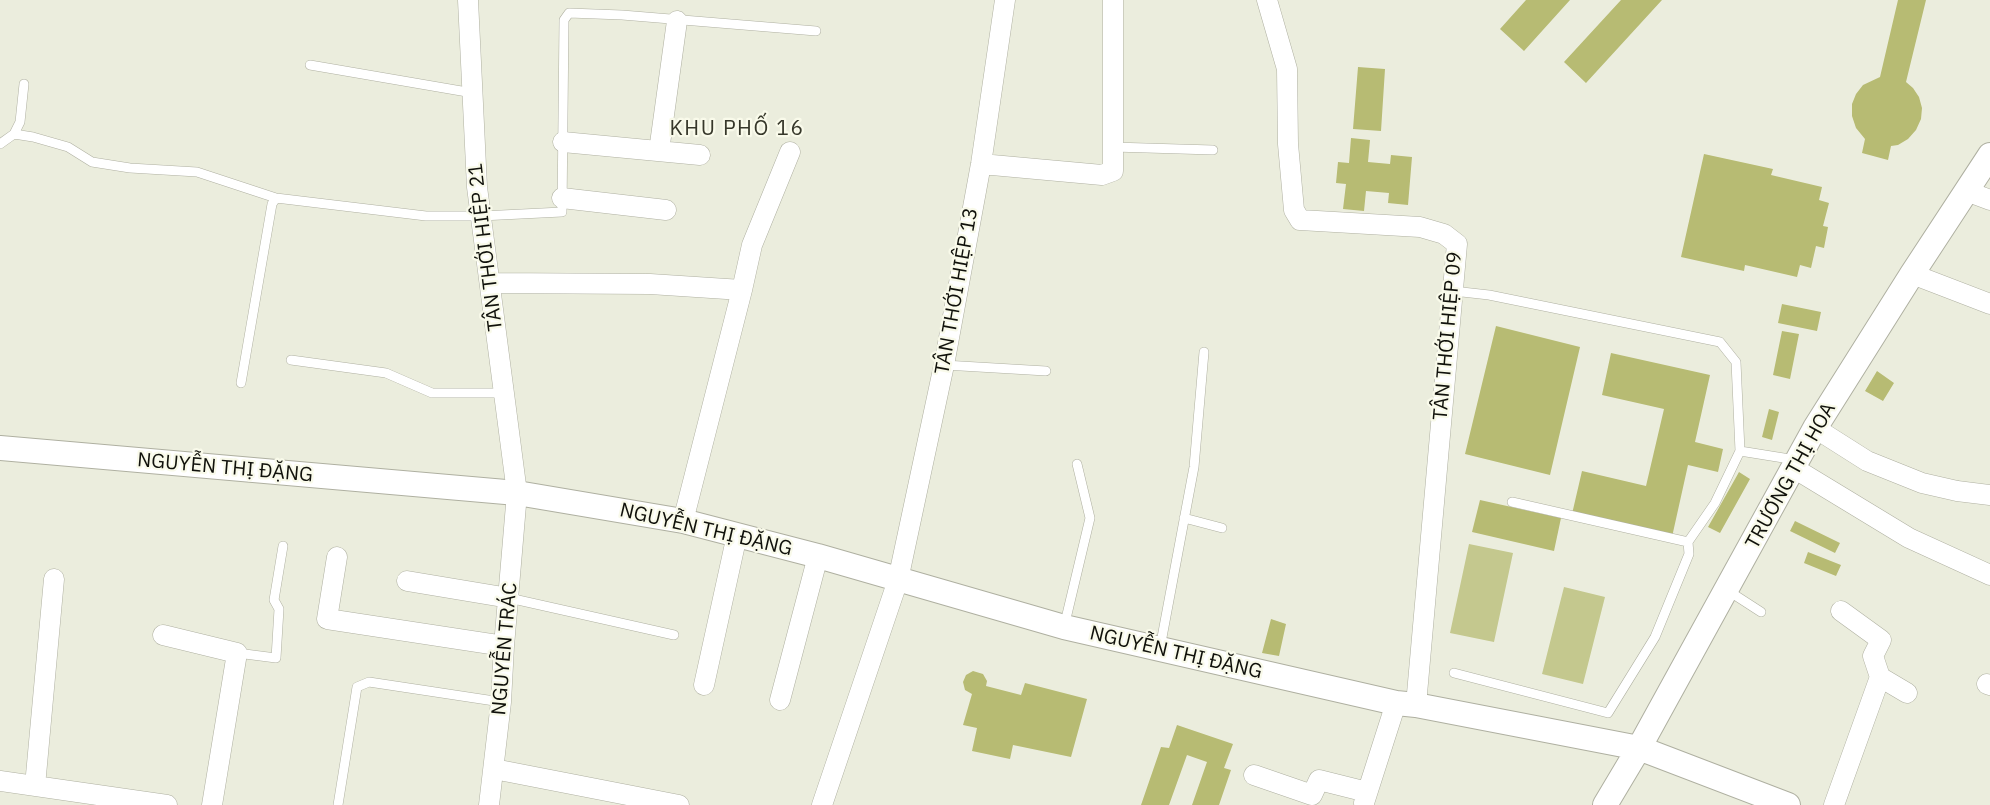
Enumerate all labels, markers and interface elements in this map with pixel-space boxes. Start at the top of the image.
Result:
district label: KHU PHỐ 16 [670,116,804,142]
street label: TÂN THỚI HIỆP 21 [464,162,508,332]
street label: TÂN THỚI HIỆP 13 [931,206,983,376]
street label: TÂN THỚI HIỆP 09 [1429,251,1467,421]
street label: TRƯƠNG THỊ HOA [1741,399,1841,553]
street label: NGUYỄN THỊ ĐẶNG [136,448,314,488]
street label: NGUYỄN THỊ ĐẶNG [617,498,795,562]
street label: NGUYỄN TRÁC [487,582,523,716]
street label: NGUYỄN THỊ ĐẶNG [1087,621,1265,685]

